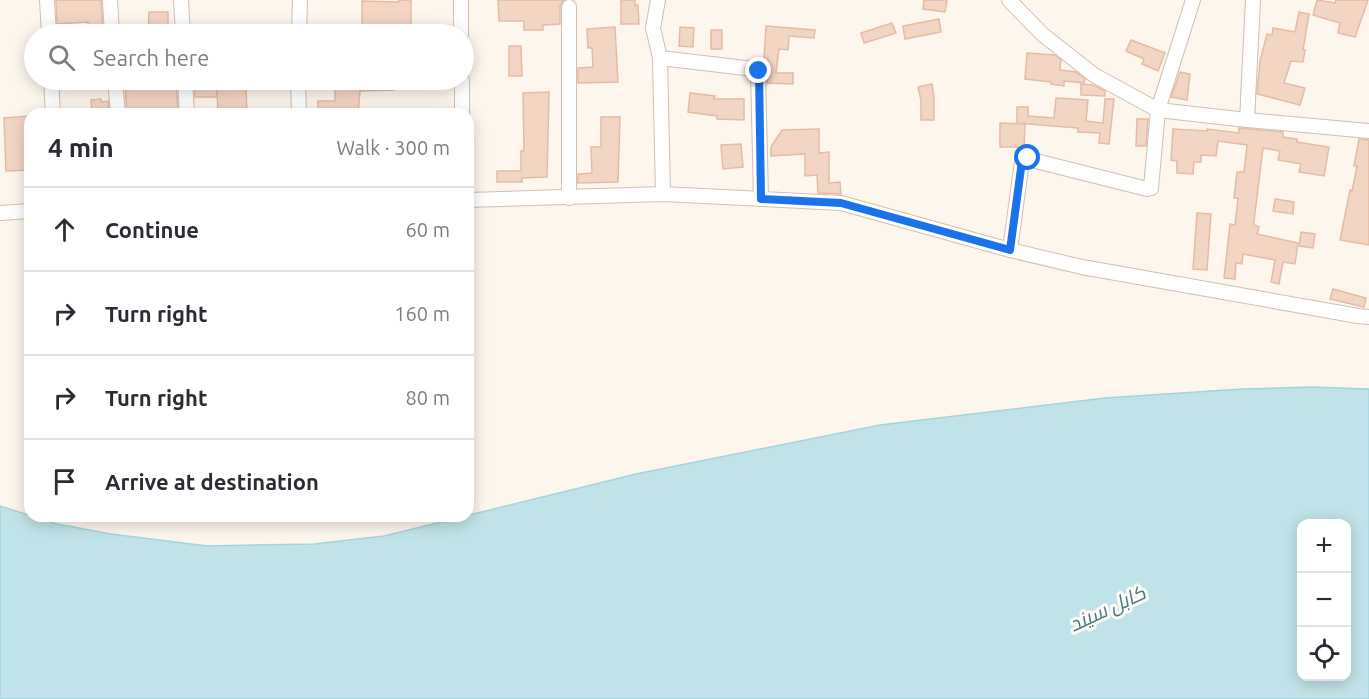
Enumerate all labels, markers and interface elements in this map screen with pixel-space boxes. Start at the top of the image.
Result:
search box [24,24,474,90]
icon: search [45,41,78,74]
text: Search here [93,45,209,70]
route end [745,57,771,83]
text: 4 min [48,133,114,162]
text: Walk · 300 m [337,136,450,159]
route start [1014,144,1040,170]
icon: ahead [48,213,81,246]
text: Continue [105,217,199,242]
text: 60 m [406,218,450,241]
icon: right [48,297,81,330]
text: Turn right [105,301,207,326]
text: 160 m [394,302,450,325]
icon: right [48,381,81,414]
text: Turn right [105,385,207,410]
text: 80 m [406,386,450,409]
icon: arrive [48,465,81,498]
text: Arrive at destination [105,469,319,494]
map controls [1297,519,1351,681]
button: + [1297,519,1351,573]
button: − [1297,573,1351,627]
water label: کابل سيند [1065,580,1150,637]
button: locate [1297,627,1351,681]

